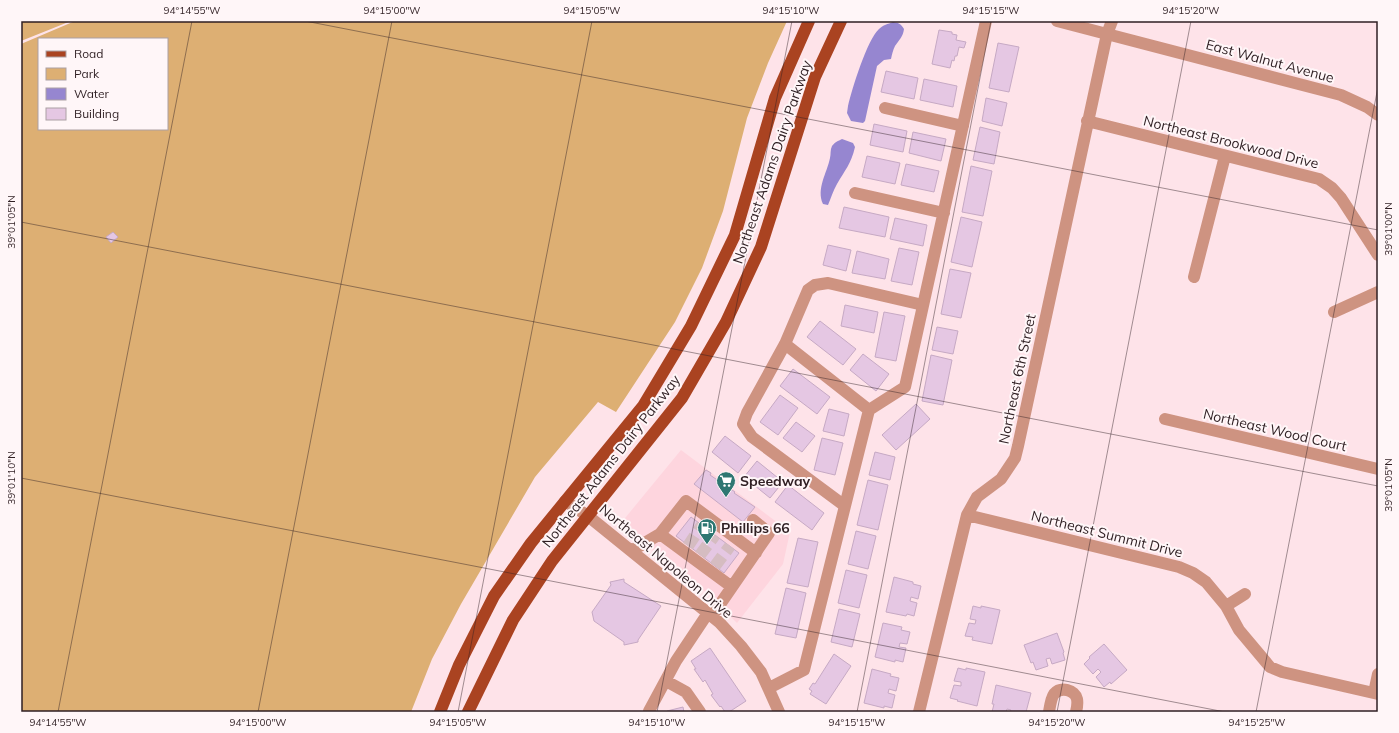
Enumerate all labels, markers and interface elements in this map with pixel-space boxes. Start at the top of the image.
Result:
text: 94°14'55"W [164,4,220,17]
text: 94°15'00"W [364,4,420,17]
text: 94°15'05"W [564,4,620,17]
text: 94°15'10"W [763,4,819,17]
text: 94°15'15"W [963,4,1019,17]
text: 94°15'20"W [1163,4,1219,17]
street label: East Walnut Avenue [1204,35,1336,87]
legend [38,38,168,130]
text: Road [74,46,103,61]
street label: Northeast Adams Dairy Parkway [729,57,816,266]
text: Park [74,66,100,81]
text: Water [74,86,110,101]
text: Building [74,106,119,121]
street label: Northeast Brookwood Drive [1142,112,1320,172]
text: 39°01'05"N [5,195,18,249]
text: 39°01'00"N [1382,202,1395,256]
street label: Northeast 6th Street [994,312,1040,446]
street label: Northeast Adams Dairy Parkway [538,371,684,551]
street label: Northeast Wood Court [1201,405,1349,455]
text: 39°01'10"N [5,451,18,505]
text: 39°01'05"N [1382,458,1395,512]
supermarket icon: Speedway [715,470,737,498]
place label: Speedway [740,472,811,490]
street label: Northeast Napoleon Drive [596,500,736,622]
street label: Northeast Summit Drive [1029,506,1185,562]
fuel station icon: Phillips 66 [696,517,718,545]
place label: Phillips 66 [721,519,790,537]
text: 94°14'55"W [30,716,86,729]
text: 94°15'00"W [230,716,286,729]
text: 94°15'05"W [430,716,486,729]
text: 94°15'10"W [629,716,685,729]
text: 94°15'15"W [829,716,885,729]
text: 94°15'20"W [1029,716,1085,729]
text: 94°15'25"W [1229,716,1285,729]

